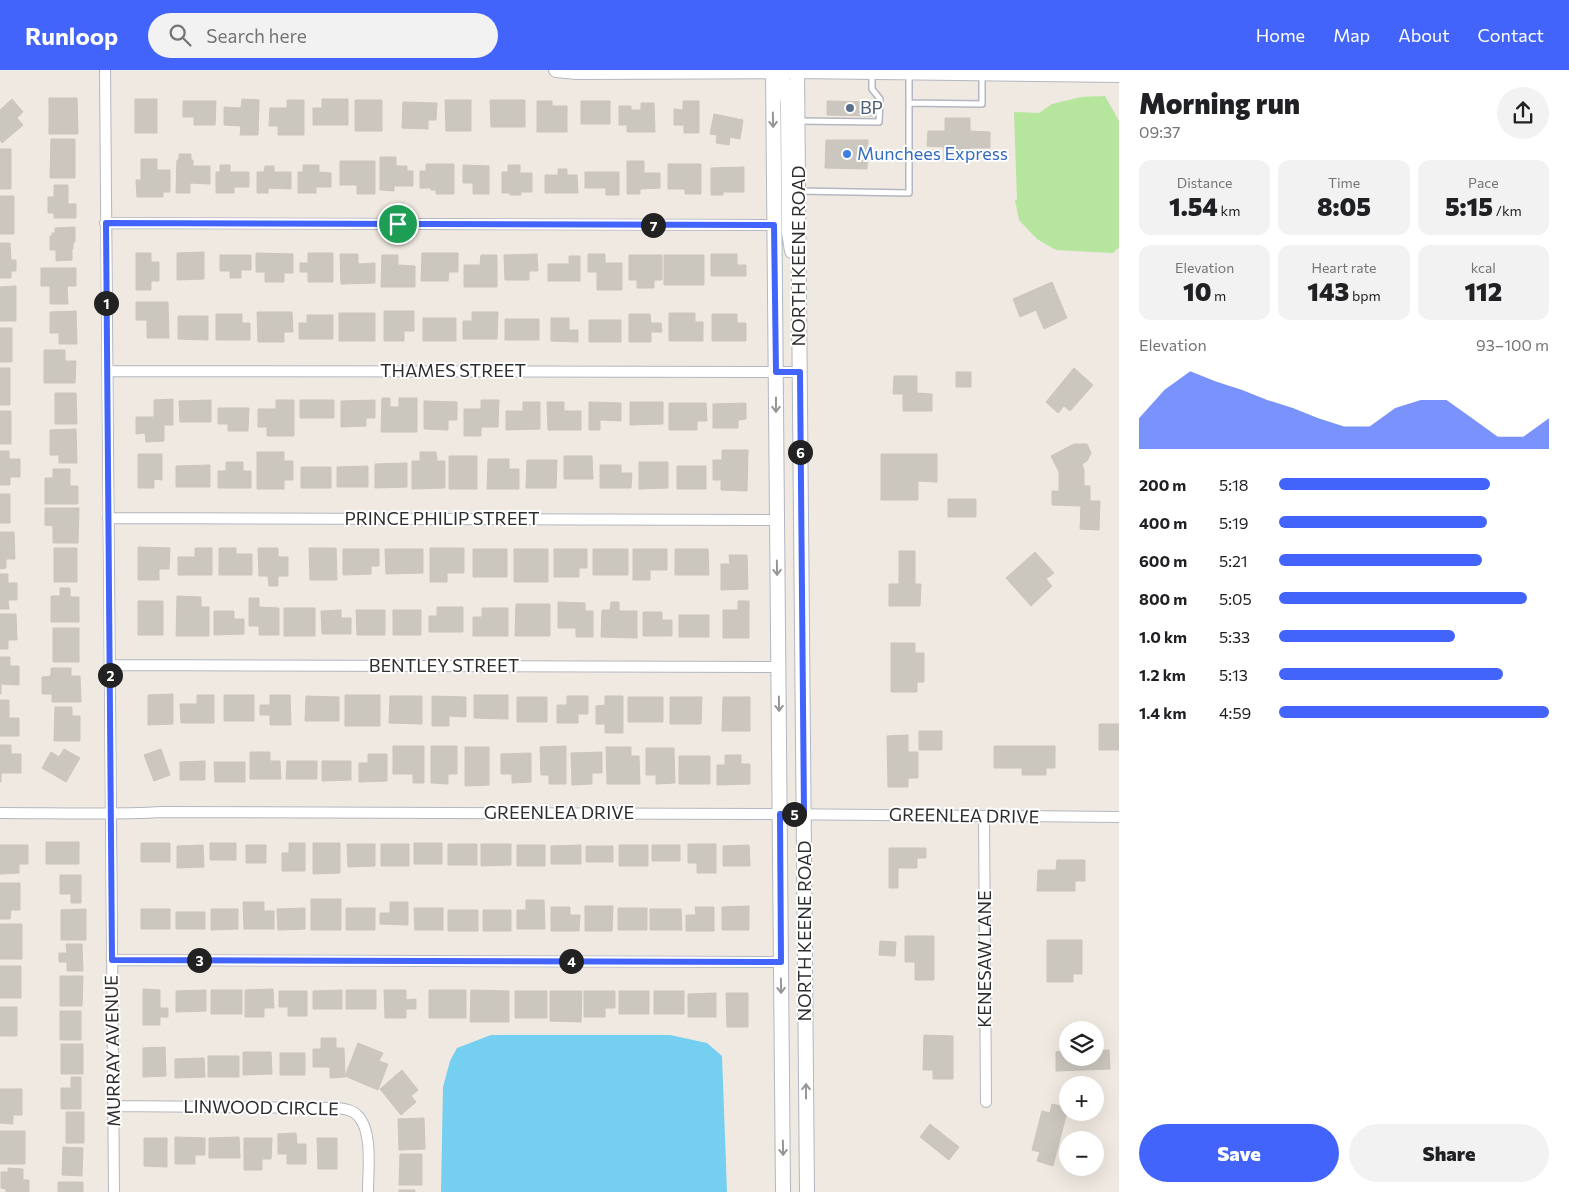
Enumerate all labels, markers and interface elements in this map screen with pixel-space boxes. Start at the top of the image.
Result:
search box [148,13,498,58]
text: Runloop [25,21,118,50]
icon: search [166,21,194,49]
text: Search here [206,24,307,47]
text: Home [1256,24,1305,46]
text: Map [1333,24,1370,46]
text: About [1398,24,1450,46]
text: Contact [1478,24,1544,46]
text: Morning run [1139,86,1300,120]
button: share [1497,87,1549,139]
place label: BP [860,96,883,118]
marker: BP [844,102,856,114]
one-way arrow [768,112,778,128]
text: 09:37 [1139,122,1180,141]
place label: Munchees Express [857,142,1008,164]
marker: Munchees Express [841,148,853,160]
street label: NORTH KEENE ROAD [787,165,809,347]
text: Distance [1177,174,1232,191]
text: Time [1328,174,1360,191]
text: Pace [1468,174,1499,191]
text: 1.54 [1169,191,1218,221]
text: 8:05 [1317,191,1371,221]
text: 5:15 [1445,191,1493,221]
text: km [1218,202,1240,219]
text: /km [1493,202,1522,219]
pin [377,203,419,245]
icon: arrive [384,210,412,238]
pin: 7 [640,212,666,238]
text: 7 [650,217,657,234]
text: Elevation [1175,259,1234,276]
text: Heart rate [1311,259,1377,276]
text: kcal [1471,259,1496,276]
text: 10 [1183,276,1211,306]
text: 143 [1307,276,1349,306]
text: 112 [1464,276,1502,306]
text: m [1211,287,1226,304]
text: bpm [1349,287,1381,304]
pin: 1 [94,290,118,316]
text: 1 [103,295,110,312]
text: Elevation [1139,335,1207,354]
text: 93–100 m [1476,335,1549,354]
street label: THAMES STREET [380,359,526,381]
one-way arrow [771,396,781,413]
pin: 6 [788,440,812,464]
text: 6 [796,444,805,461]
text: 200 m [1139,475,1186,494]
text: 5:18 [1219,475,1249,494]
street label: PRINCE PHILIP STREET [344,507,540,529]
text: 400 m [1139,513,1187,532]
text: 5:19 [1219,513,1249,532]
text: 600 m [1139,551,1187,570]
text: 5:21 [1219,551,1248,570]
one-way arrow [773,559,782,575]
text: 800 m [1139,589,1187,608]
text: 5:05 [1219,589,1252,608]
text: 1.0 km [1139,627,1187,646]
text: 5:33 [1219,627,1250,646]
street label: BENTLEY STREET [369,654,519,676]
pin: 2 [98,662,122,688]
text: 1.2 km [1139,665,1186,684]
text: 5:13 [1219,665,1248,684]
text: 2 [107,667,114,684]
one-way arrow [774,696,784,712]
text: 1.4 km [1139,703,1186,722]
text: 4:59 [1219,703,1251,722]
street label: GREENLEA DRIVE [484,801,634,823]
pin: 5 [782,802,806,826]
street label: GREENLEA DRIVE [889,803,1039,827]
text: 5 [790,806,799,823]
street label: NORTH KEENE ROAD [793,840,815,1022]
street label: KENESAW LANE [973,890,995,1028]
pin: 3 [186,948,212,972]
pin: 4 [558,948,584,974]
text: 3 [195,952,204,969]
text: 4 [567,953,576,970]
street label: MURRAY AVENUE [100,975,124,1127]
one-way arrow [776,977,786,993]
map controls [1059,1021,1104,1176]
button: layers [1059,1021,1104,1066]
button: + [1059,1076,1104,1121]
one-way arrow [801,1083,811,1100]
street label: LINWOOD CIRCLE [183,1095,339,1119]
button: Save [1139,1124,1339,1182]
button: Share [1349,1124,1549,1182]
button: − [1059,1131,1104,1176]
one-way arrow [778,1140,787,1156]

